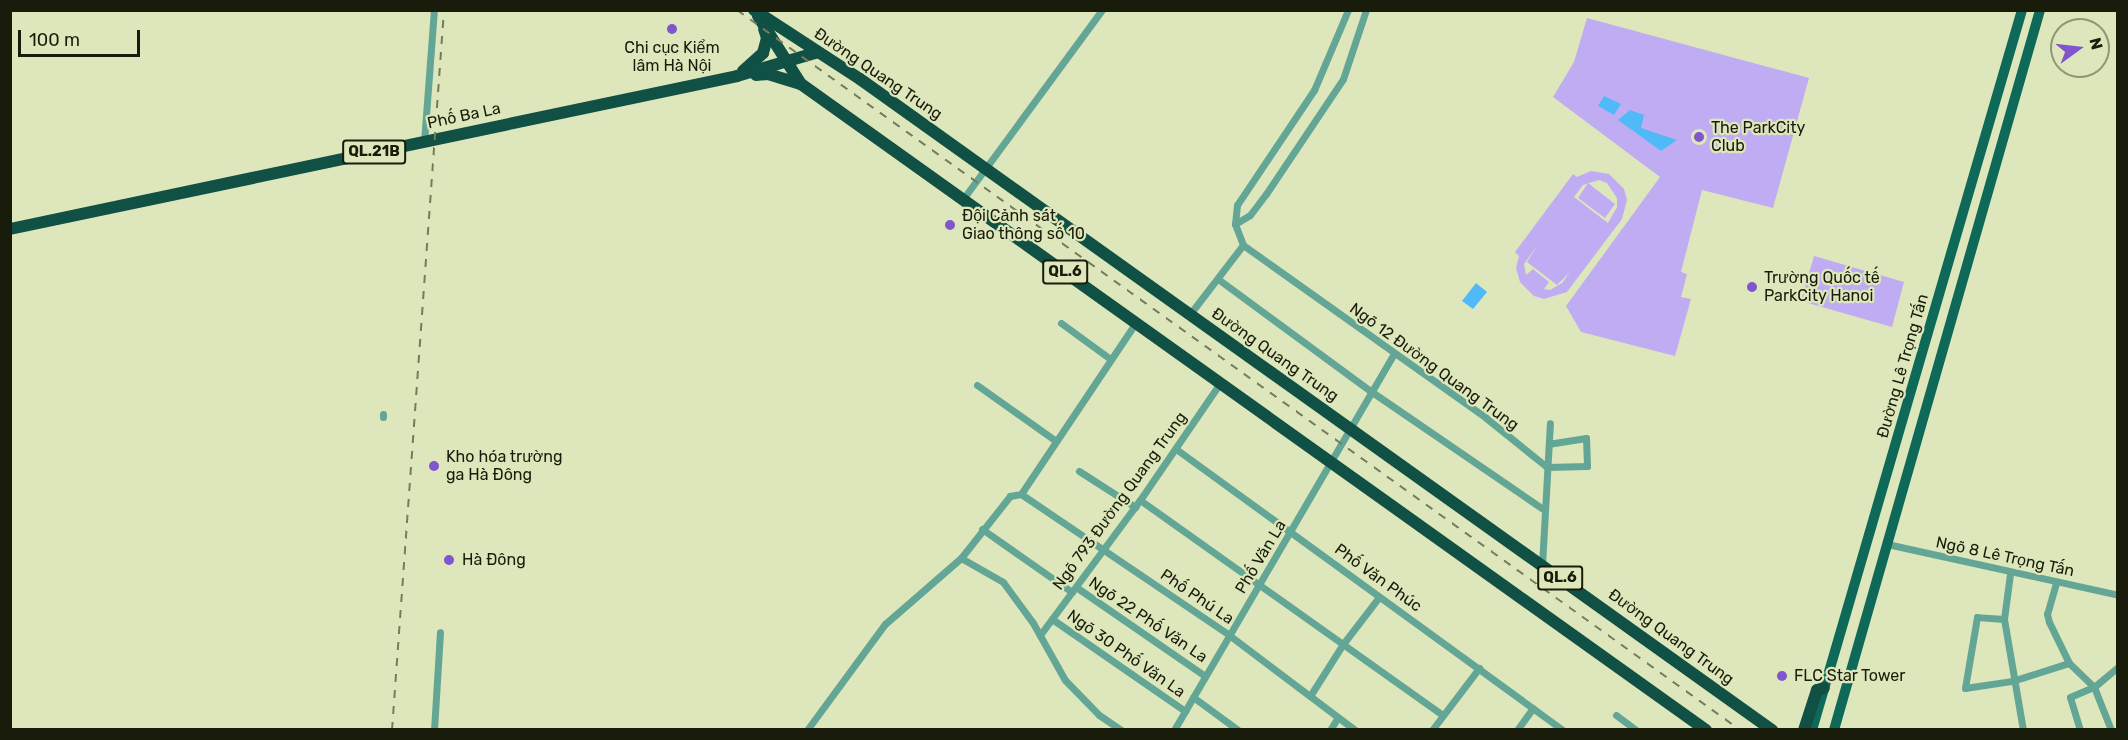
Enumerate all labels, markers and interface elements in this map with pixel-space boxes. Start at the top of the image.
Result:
scale bar [21,18,142,56]
north arrow [2050,18,2110,78]
marker: Chi cục Kiểm lâm Hà Nội [665,22,679,36]
street label: Đường Quang Trung [810,24,946,124]
text: 100 m [29,29,80,51]
text: N [2085,36,2107,52]
place label: Chi cục Kiểm lâm Hà Nội [624,38,720,76]
street label: Phố Ba La [426,99,502,133]
place label: The ParkCity Club [1711,118,1805,156]
marker: The ParkCity Club [1692,130,1706,144]
road number: QL.21B [341,140,407,164]
place label: Đội Cảnh sát Giao thông số 10 [962,206,1085,244]
marker: Đội Cảnh sát Giao thông số 10 [943,218,957,232]
road number: QL.6 [1041,260,1089,284]
place label: Trường Quốc tế ParkCity Hanoi [1764,268,1880,306]
marker: Trường Quốc tế ParkCity Hanoi [1745,280,1759,294]
street label: Đường Lê Trọng Tấn [1873,291,1933,441]
street label: Ngõ 12 Đường Quang Trung [1345,299,1523,435]
street label: Đường Quang Trung [1208,304,1342,406]
street label: Ngõ 793 Đường Quang Trung [1049,408,1191,594]
place label: Kho hóa trường ga Hà Đông [446,447,563,485]
marker: Kho hóa trường ga Hà Đông [427,459,441,473]
street label: Phố Văn La [1231,516,1291,598]
street label: Ngõ 8 Lê Trọng Tấn [1934,533,2076,581]
street label: Phố Văn Phúc [1330,540,1426,616]
place label: Hà Đông [462,550,526,570]
marker: Hà Đông [440,551,458,569]
street label: Phố Phú La [1157,565,1237,629]
road number: QL.6 [1536,566,1584,590]
street label: Ngõ 22 Phố Văn La [1085,573,1211,667]
street label: Đường Quang Trung [1604,585,1738,689]
street label: Ngõ 30 Phố Văn La [1063,606,1189,702]
place label: FLC Star Tower [1794,666,1906,686]
marker: FLC Star Tower [1775,669,1789,683]

